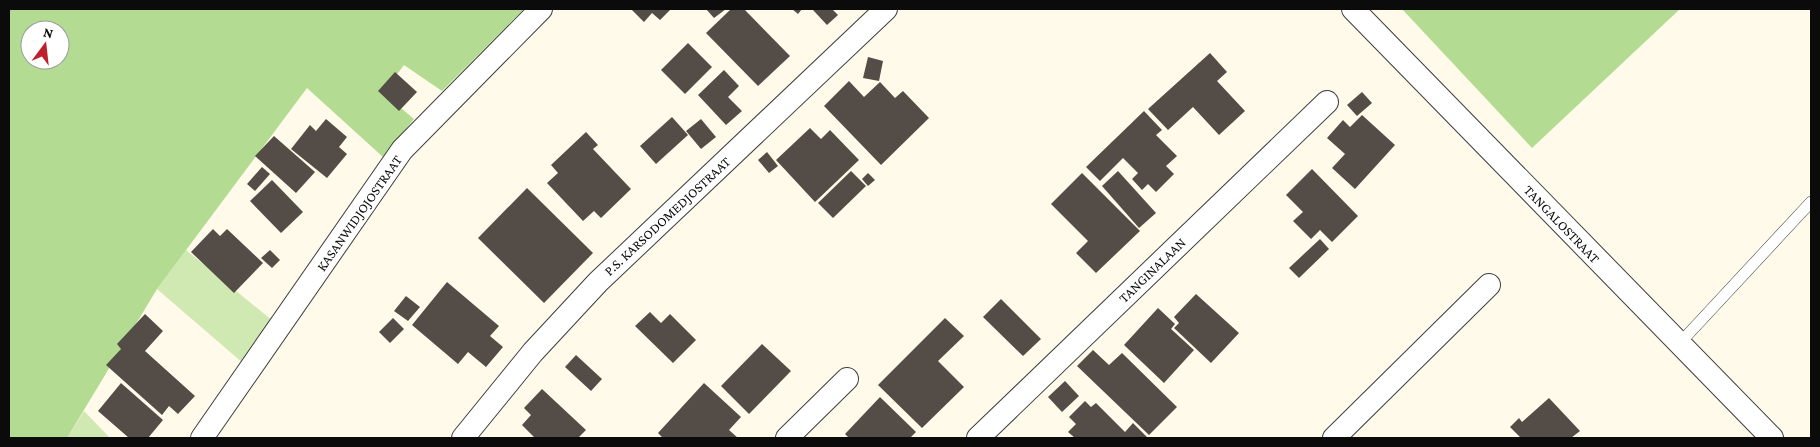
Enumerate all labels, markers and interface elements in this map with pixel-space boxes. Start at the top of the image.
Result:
north arrow [20,20,70,70]
text: N [42,23,55,42]
street label: KASANWIDJOJOSTRAAT [313,152,405,274]
street label: P.S. KARSODOMEDJOSTRAAT [601,153,734,279]
street label: TANGALOSTRAAT [1521,182,1603,266]
street label: TANGINALAAN [1115,234,1189,306]

